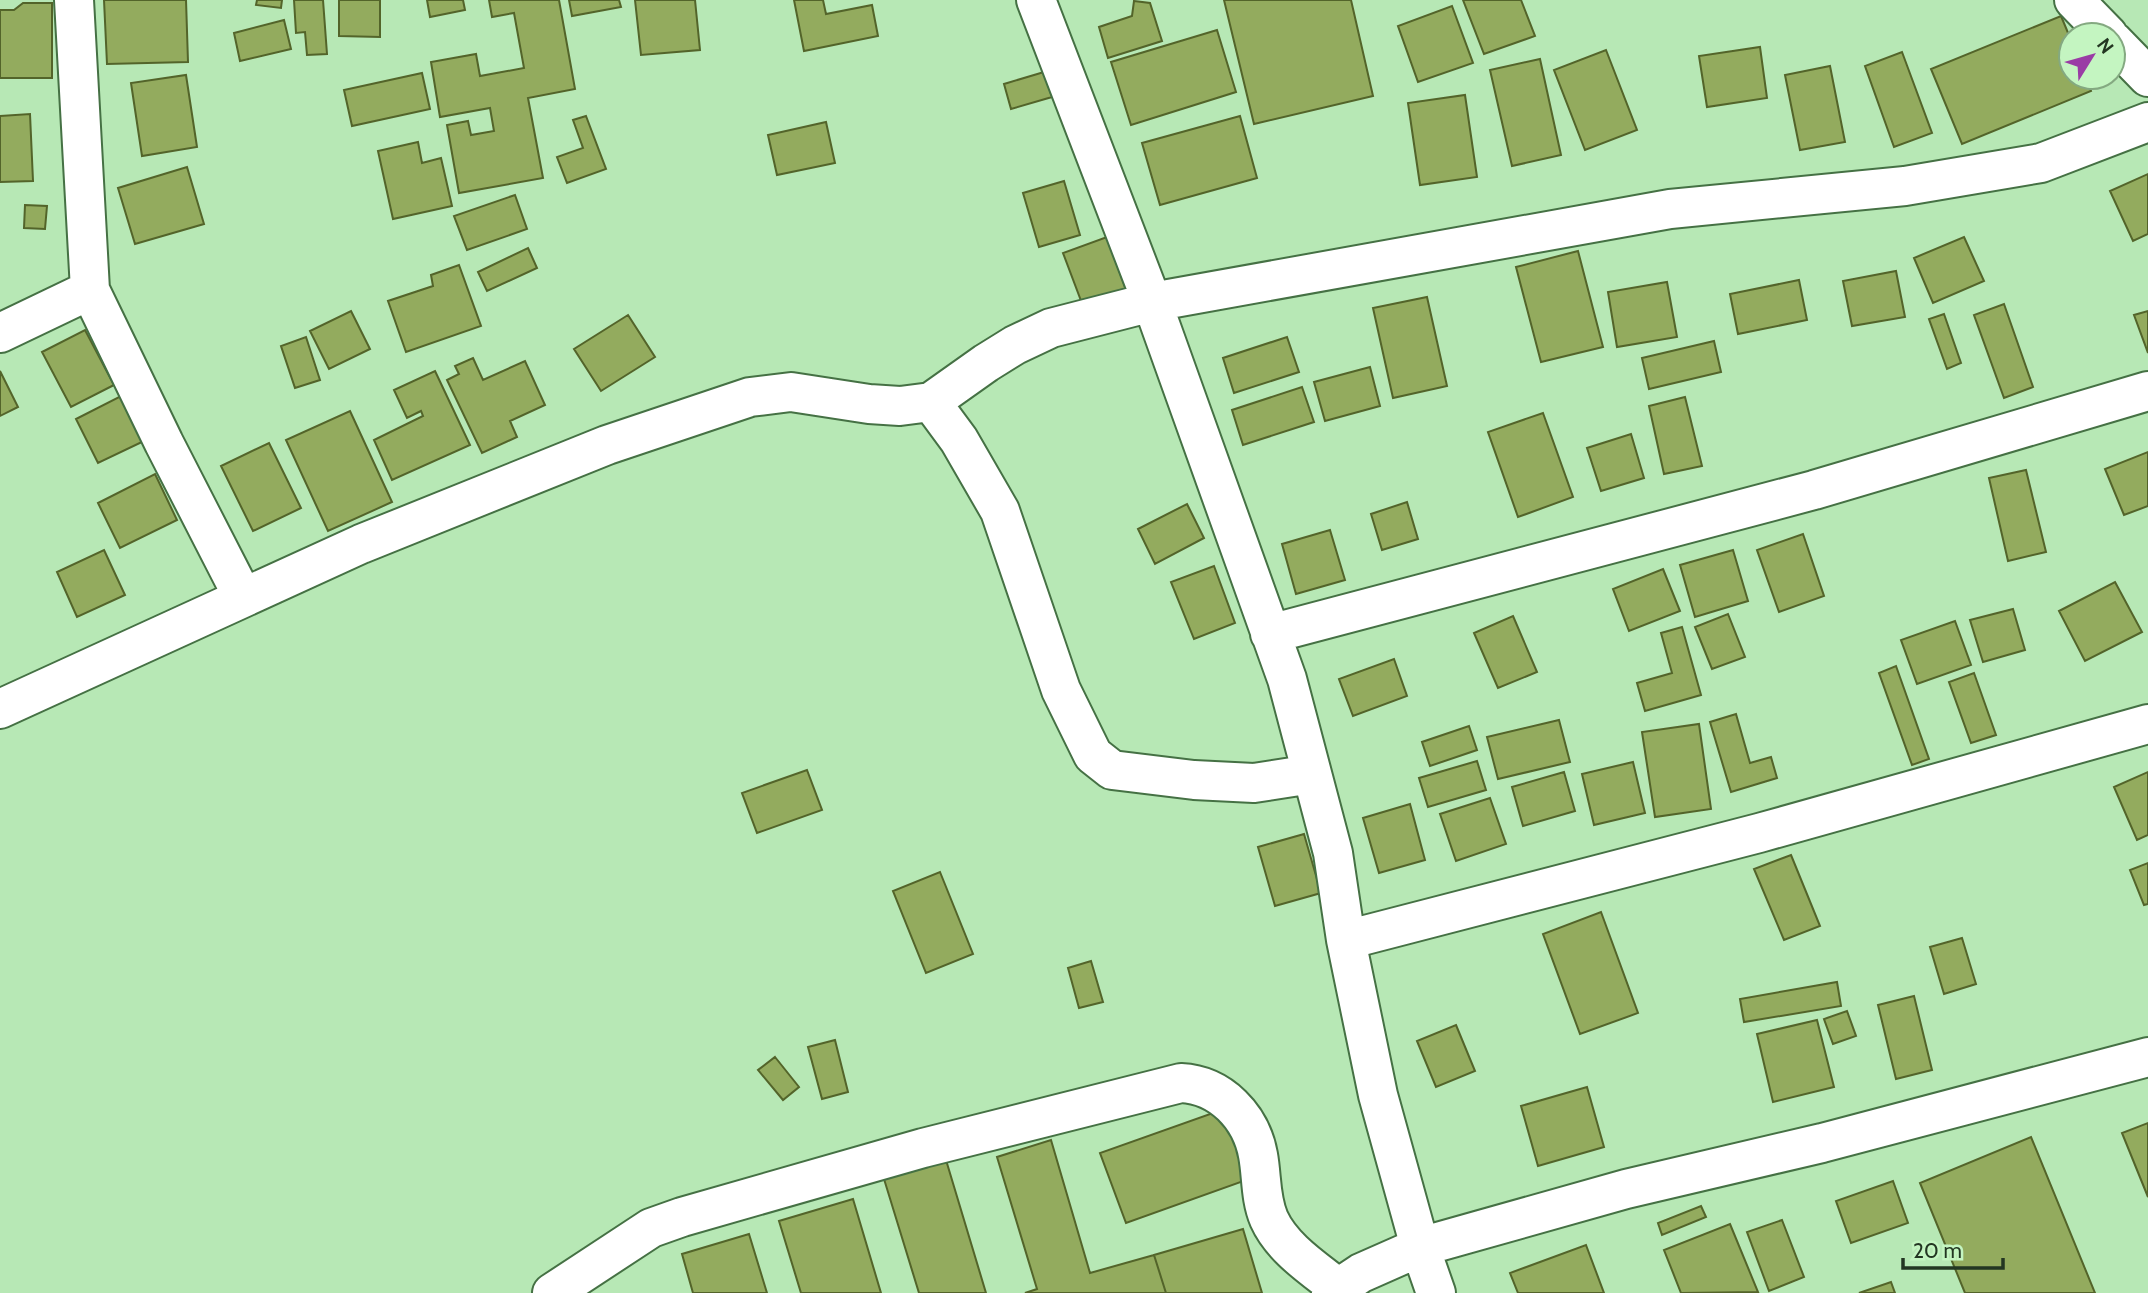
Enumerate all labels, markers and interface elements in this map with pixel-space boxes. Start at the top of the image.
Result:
north arrow [2057,21,2127,91]
text: N [2092,34,2118,58]
scale bar [1903,1226,2003,1270]
text: 20 m [1913,1238,1962,1263]

